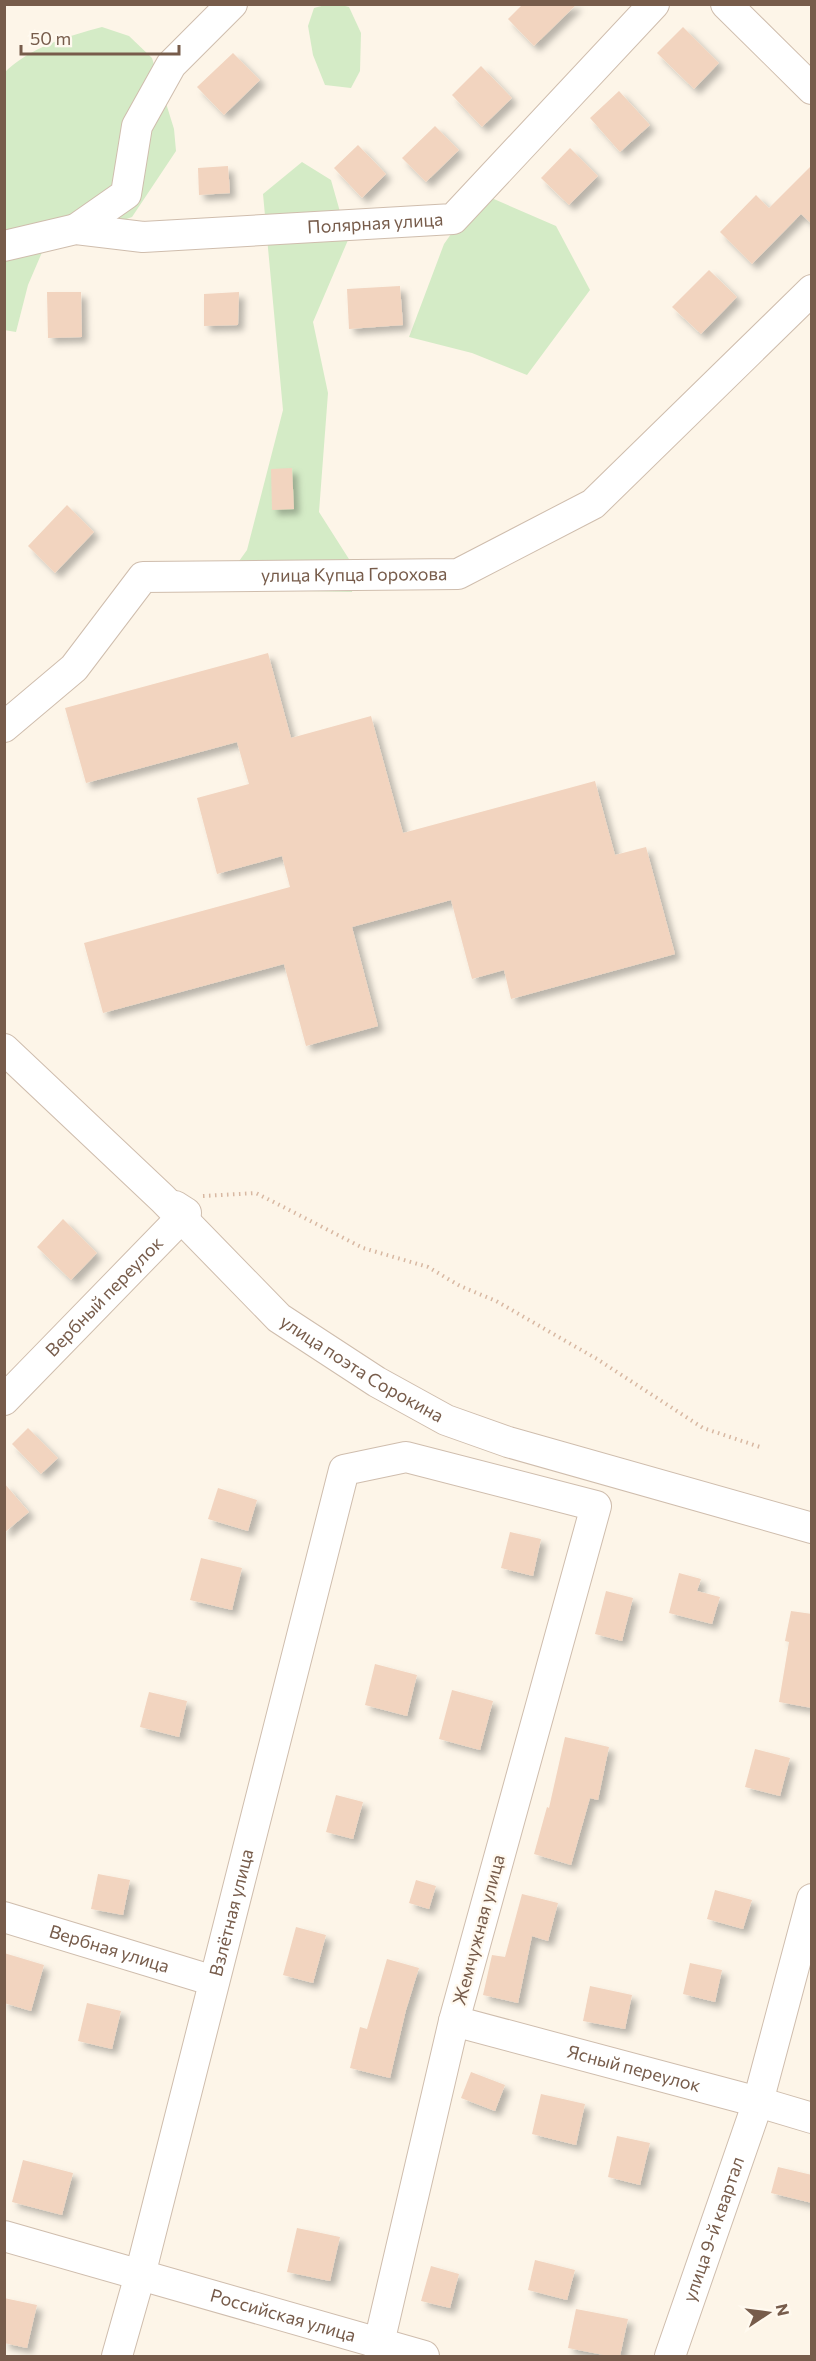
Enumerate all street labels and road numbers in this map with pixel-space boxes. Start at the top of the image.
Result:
street label: Полярная улица [306,208,444,237]
street label: улица Купца Горохова [261,562,448,586]
street label: Вербный переулок [40,1231,167,1361]
street label: улица поэта Сорокина [276,1310,448,1427]
street label: Взлётная улица [204,1846,258,1978]
street label: Жемчужная улица [447,1852,509,2007]
street label: Вербная улица [47,1919,172,1977]
street label: Ясный переулок [565,2040,703,2096]
street label: улица 9-й квартал [678,2154,748,2305]
street label: Российская улица [208,2283,358,2346]

